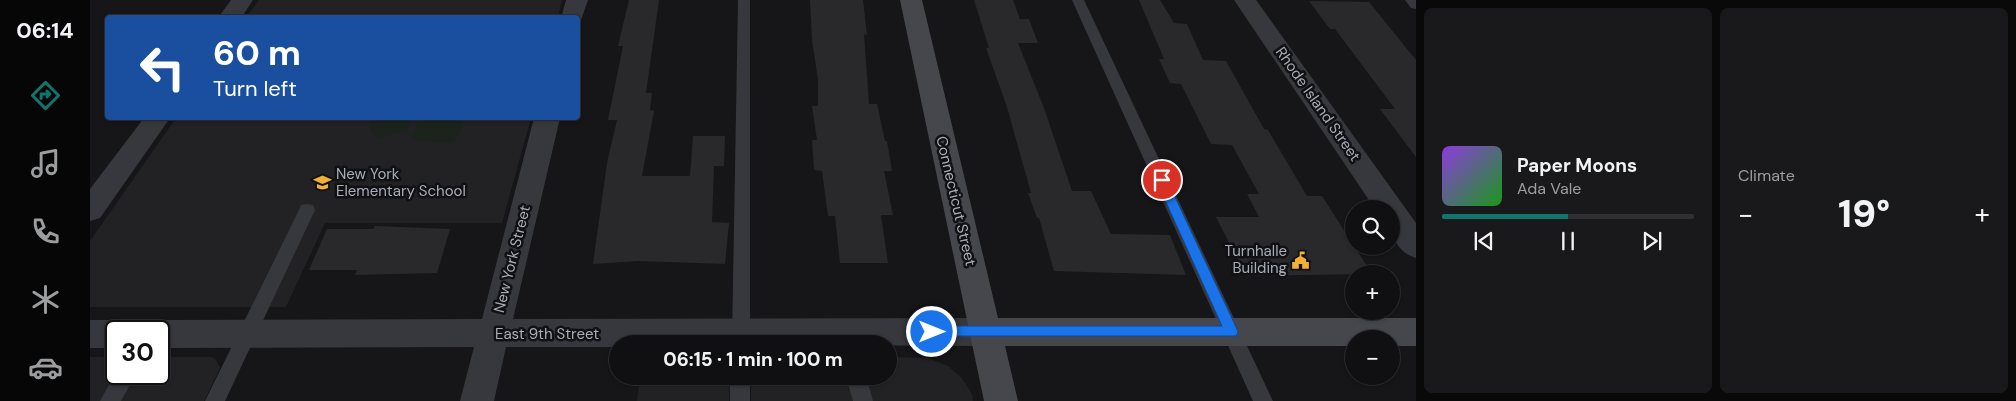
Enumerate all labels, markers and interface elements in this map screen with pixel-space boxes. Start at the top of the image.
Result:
text: 06:14 [16,16,74,45]
text: 60 m [213,30,301,76]
icon: left [130,35,195,100]
street label: Rhode Island Street [1271,43,1365,165]
text: Turn left [213,74,297,103]
icon: directions [28,78,63,113]
street label: Connecticut Street [931,134,981,268]
icon: music [28,146,63,181]
text: Paper Moons [1517,153,1637,178]
pin [1141,159,1183,201]
place label: New York Elementary School [336,164,466,201]
text: Climate [1738,165,1795,186]
icon: arrive [1148,166,1176,194]
school or university icon: New York Elementary School [312,173,332,193]
text: Ada Vale [1517,178,1581,199]
text: 19° [1838,189,1890,239]
text: − [1738,196,1753,233]
text: + [1975,196,1990,233]
map controls [1345,200,1400,385]
button: search [1345,200,1400,255]
street label: New York Street [489,203,535,315]
icon: phone [28,214,63,249]
icon: previous [1470,227,1498,255]
icon: pause [1554,227,1582,255]
icon: next [1638,227,1666,255]
place label: Turnhalle Building [1225,241,1287,278]
public building icon: Turnhalle Building [1291,250,1311,270]
button: + [1345,265,1400,320]
icon: climate [28,282,63,317]
position arrow [905,305,957,357]
speed limit sign: 30 [105,320,170,385]
street label: East 9th Street [495,324,599,344]
button: − [1345,330,1400,385]
text: 06:15 · 1 min · 100 m [663,347,843,372]
icon: car [28,350,63,385]

